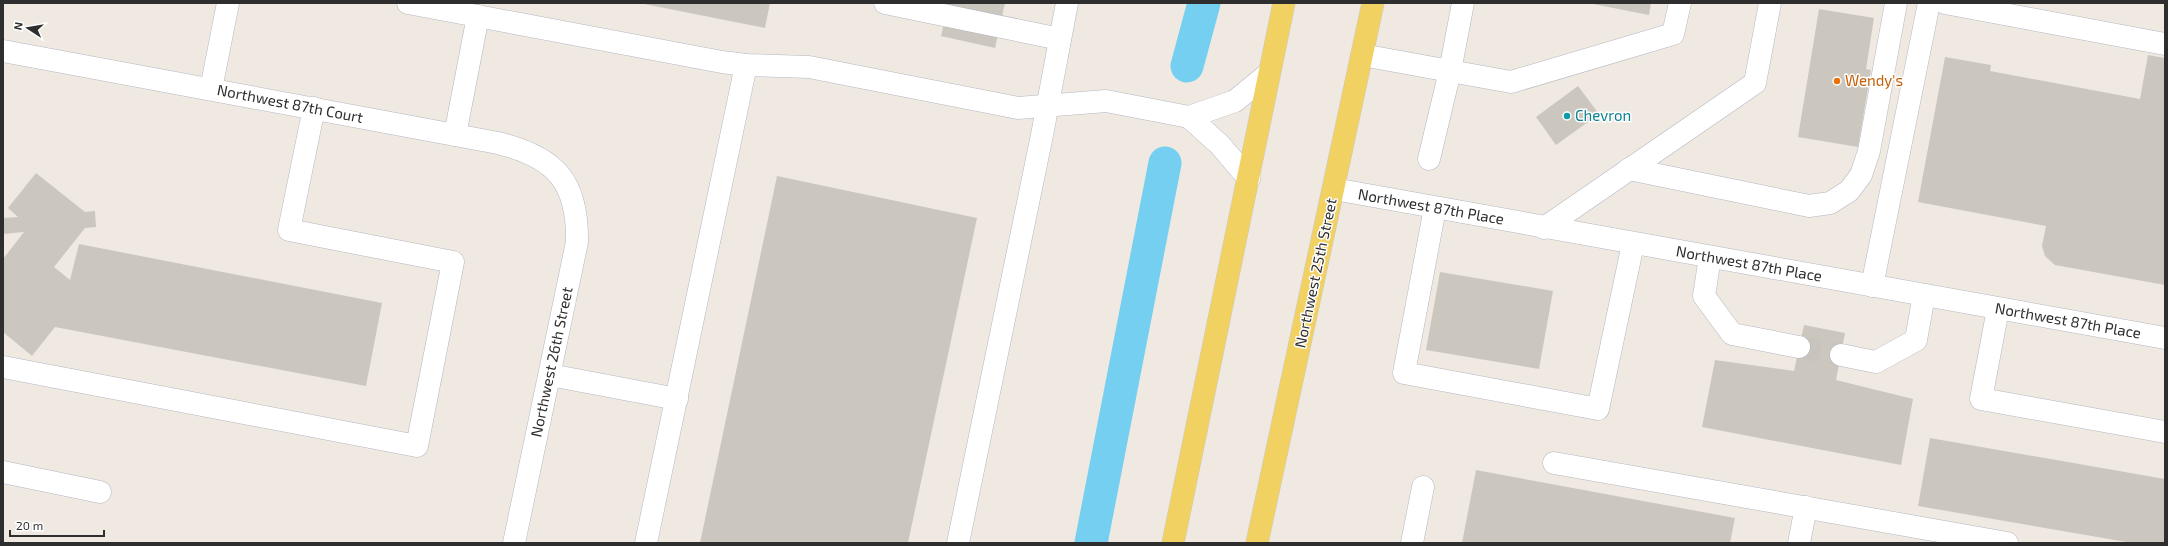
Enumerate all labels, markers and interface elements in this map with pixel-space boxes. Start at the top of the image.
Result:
north arrow [8,8,48,48]
text: N [11,21,25,31]
place label: Wendy's [1845,71,1903,89]
marker: Wendy's [1832,76,1842,86]
street label: Northwest 87th Court [216,80,365,126]
place label: Chevron [1575,106,1631,124]
marker: Chevron [1562,111,1572,121]
street label: Northwest 87th Place [1357,184,1506,228]
street label: Northwest 25th Street [1290,196,1340,349]
street label: Northwest 87th Place [1675,241,1824,285]
street label: Northwest 26th Street [526,285,576,439]
street label: Northwest 87th Place [1994,298,2143,342]
scale bar [10,512,104,538]
text: 20 m [16,518,43,532]

